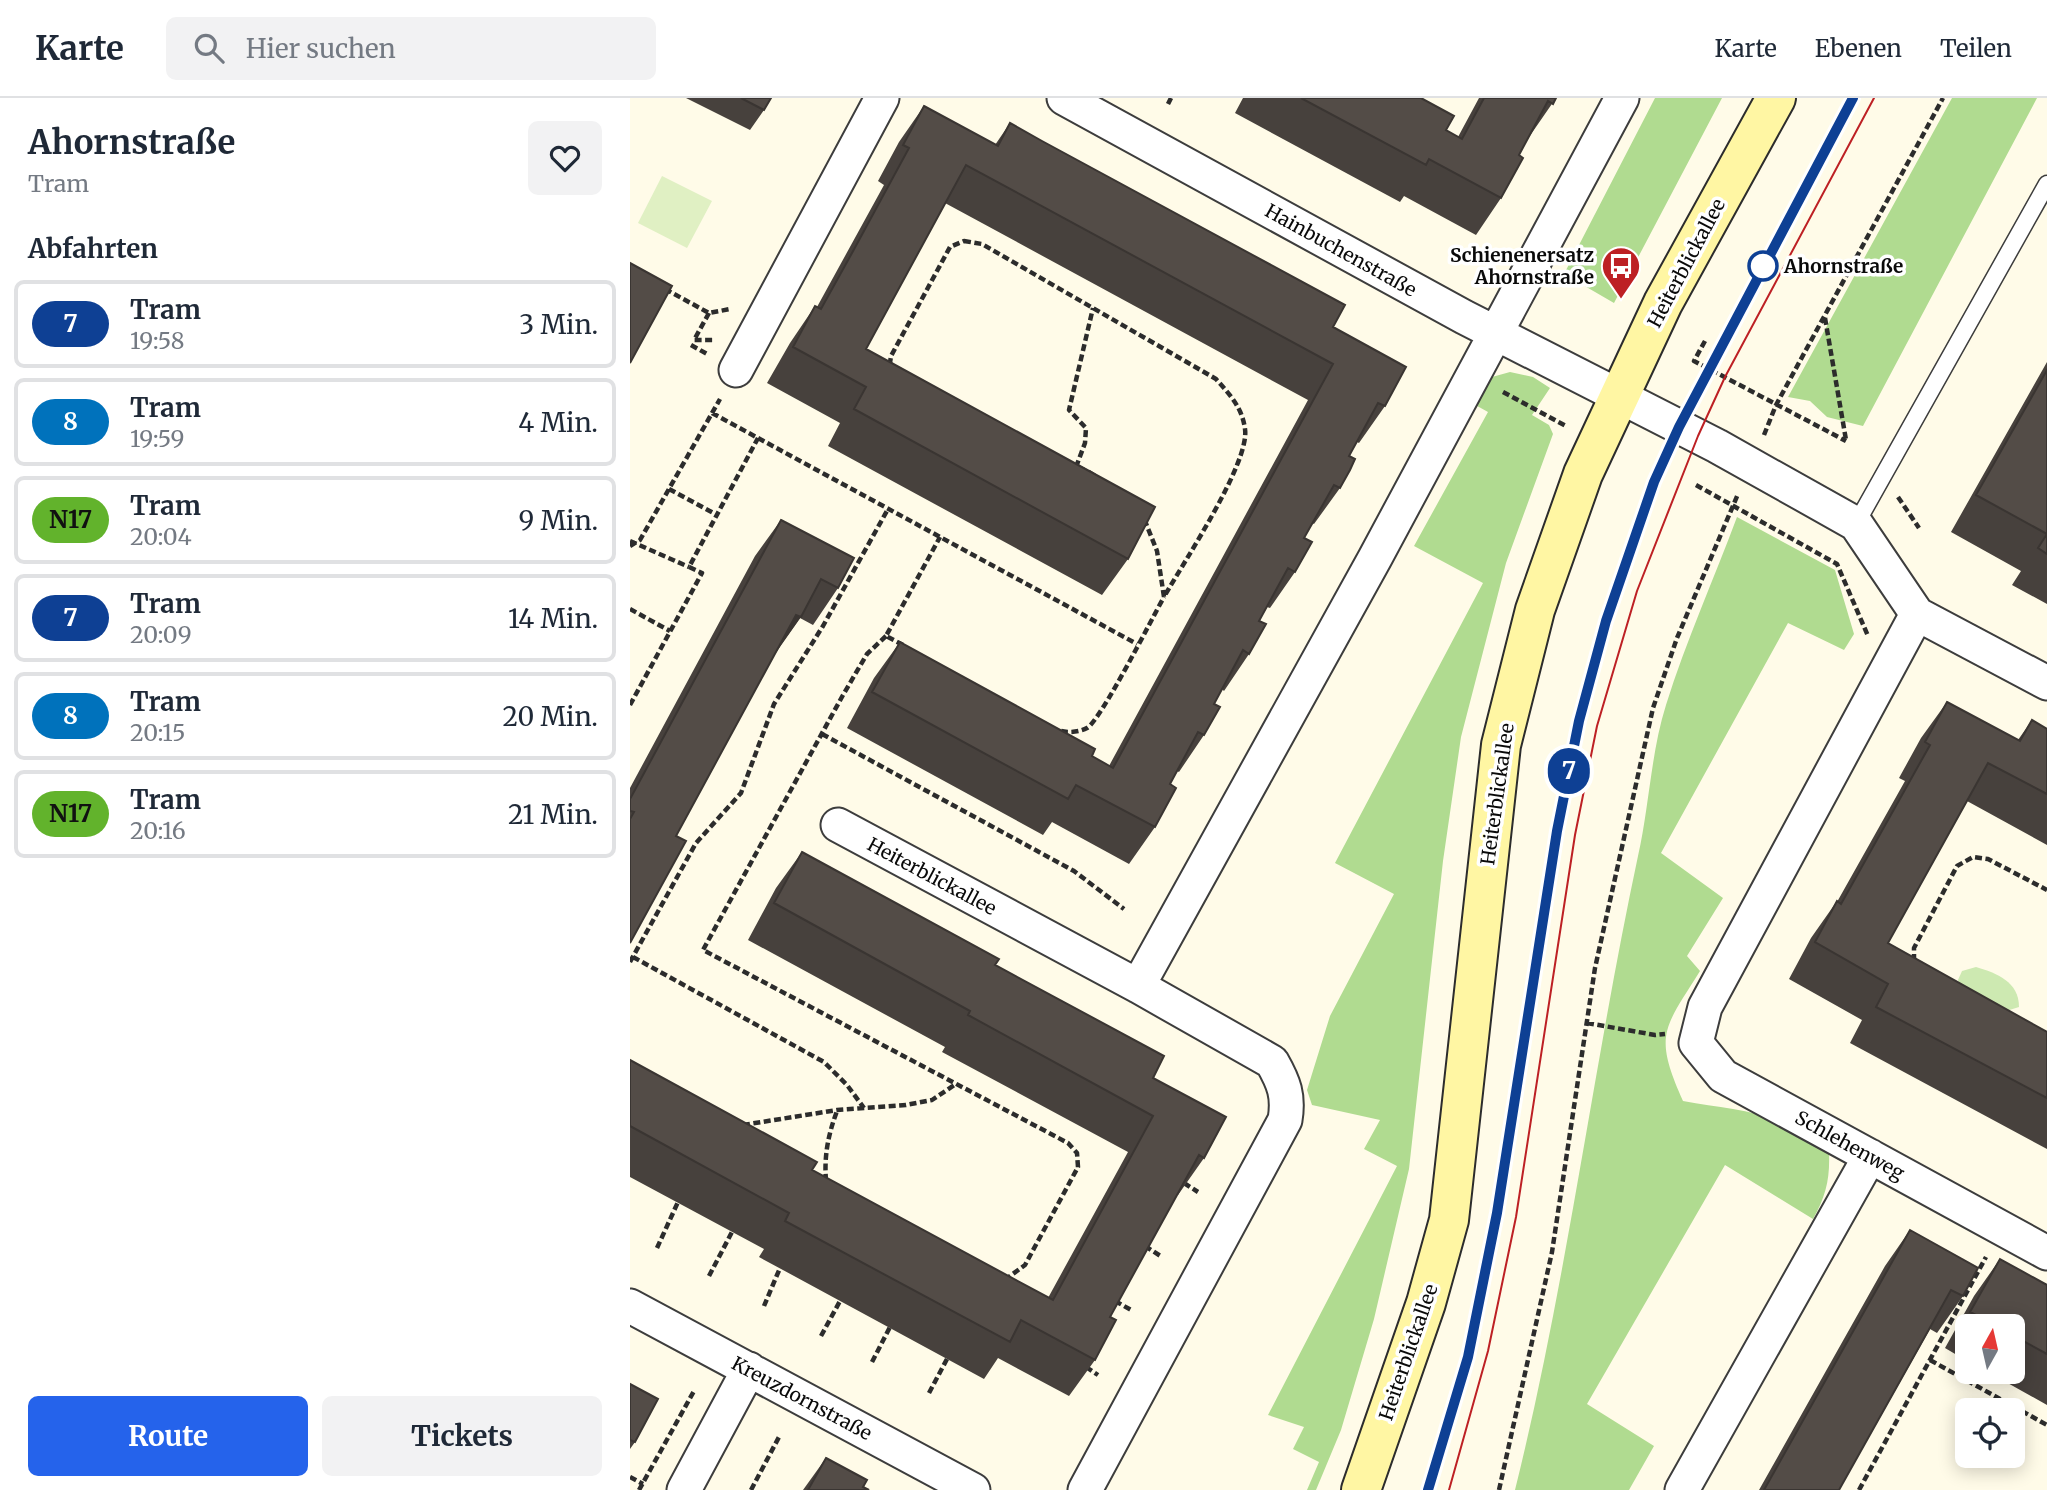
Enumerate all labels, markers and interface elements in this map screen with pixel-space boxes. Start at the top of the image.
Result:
search box [166,17,656,80]
text: Karte [35,28,124,69]
icon: search [190,29,228,67]
text: Hier suchen [246,32,396,65]
text: Karte [1714,33,1777,64]
text: Ebenen [1815,33,1902,64]
text: Teilen [1940,33,2012,64]
button: heart [528,121,602,195]
text: Ahornstraße [28,122,235,163]
text: Tram [28,169,89,198]
street label: Heiterblickallee [1642,194,1730,332]
street label: Hainbuchenstraße [1261,198,1421,302]
text: Abfahrten [28,232,158,265]
place label: Schienenersatz Ahornstraße [1450,243,1595,289]
bus stop icon: Schienenersatz Ahornstraße [1600,245,1642,300]
marker: Ahornstraße [1748,251,1778,281]
place label: Ahornstraße [1783,254,1903,278]
text: Tram [130,293,201,326]
text: 7 [63,308,78,339]
text: 3 Min. [519,308,598,341]
text: 19:58 [130,326,184,355]
text: Tram [130,391,201,424]
text: 8 [63,406,78,437]
text: 4 Min. [518,406,598,439]
text: 19:59 [130,424,184,453]
text: Tram [130,489,201,522]
text: N17 [49,504,92,535]
text: 9 Min. [518,504,598,537]
text: 20:04 [130,522,192,551]
text: Tram [130,587,201,620]
text: 7 [63,602,78,633]
text: 14 Min. [508,602,598,635]
text: 20:09 [130,620,192,649]
text: Tram [130,685,201,718]
text: 8 [63,700,78,731]
text: 20 Min. [503,700,598,733]
text: 20:15 [130,718,185,747]
street label: Heiterblickallee [1475,722,1519,866]
line badge: 7 [1546,748,1592,794]
text: 7 [1562,755,1576,786]
text: Tram [130,783,201,816]
text: N17 [49,798,92,829]
text: 21 Min. [508,798,598,831]
text: 20:16 [130,816,186,845]
street label: Heiterblickallee [863,832,1001,920]
street label: Schlehenweg [1791,1105,1909,1185]
street label: Heiterblickallee [1373,1281,1443,1423]
north arrow [1955,1314,2025,1384]
map controls [1955,1314,2025,1468]
street label: Kreuzdornstraße [728,1351,876,1445]
button: Route [28,1396,308,1476]
button: Tickets [322,1396,602,1476]
button: locate [1955,1398,2025,1468]

